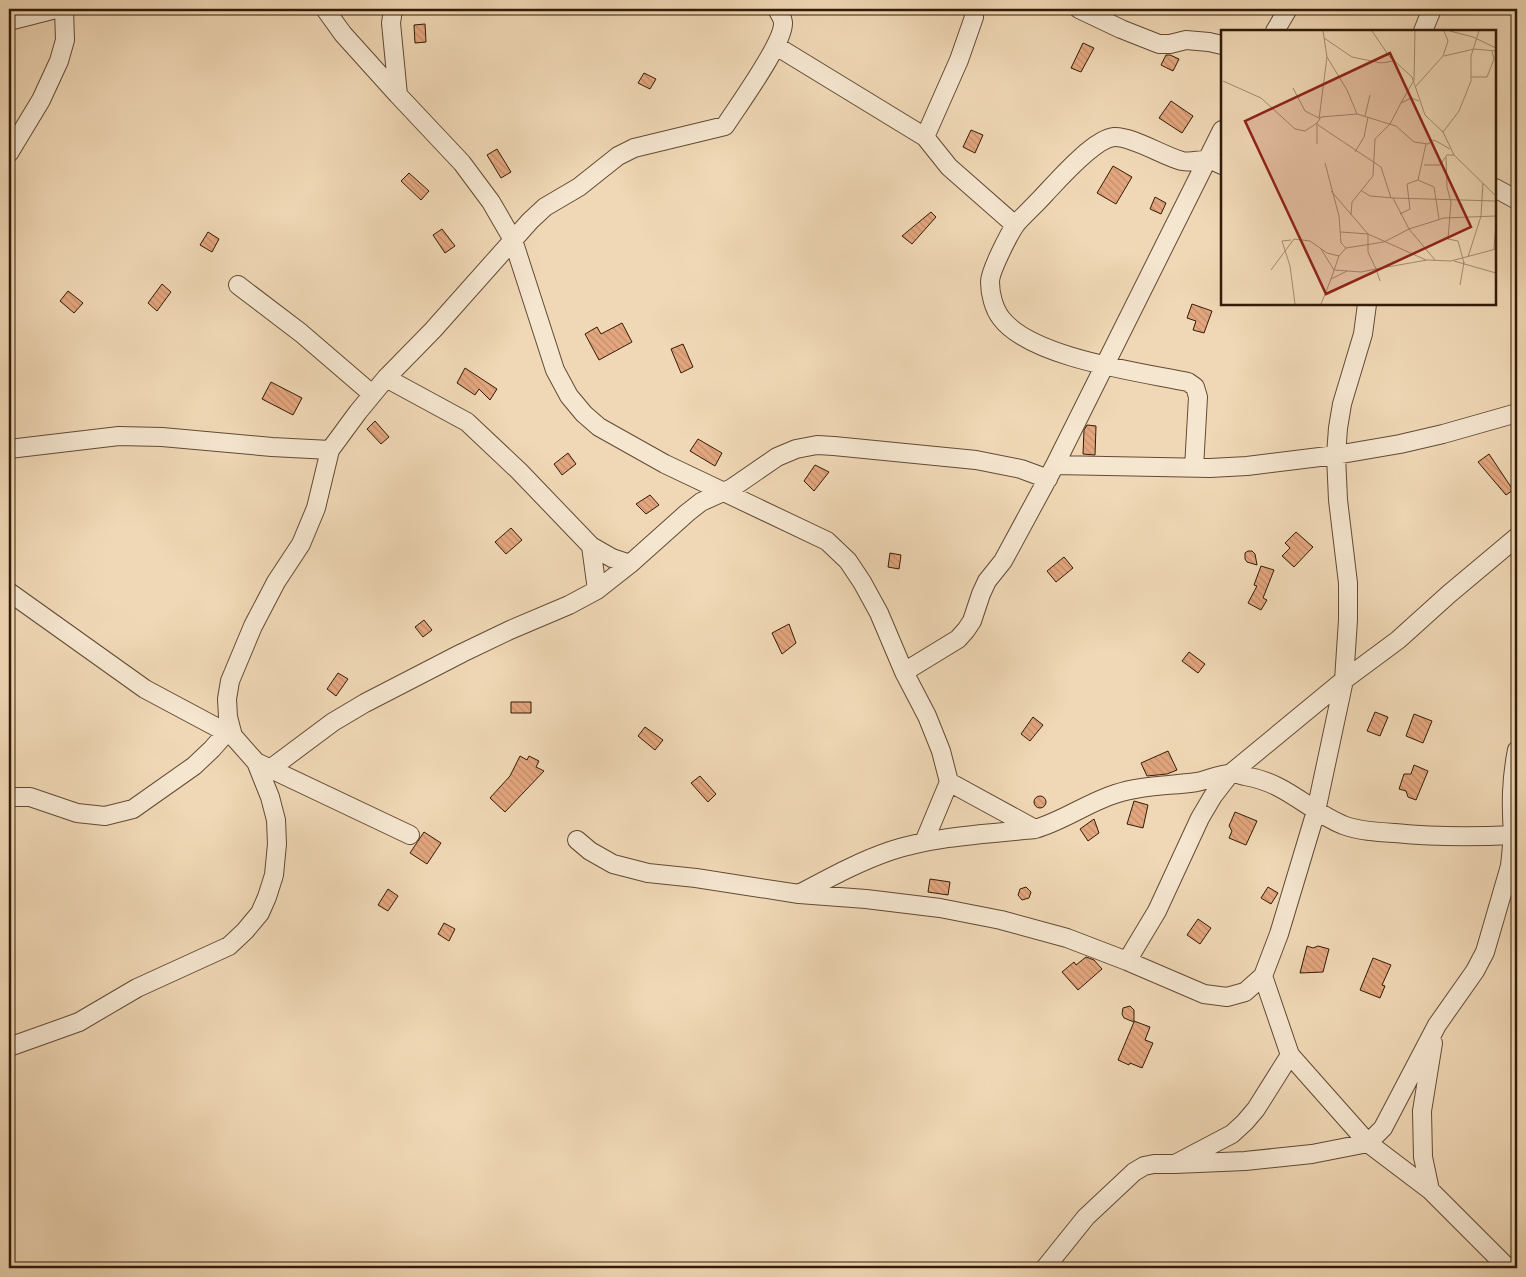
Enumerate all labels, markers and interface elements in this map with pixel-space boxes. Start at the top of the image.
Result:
inset map [1221,30,1496,305]

